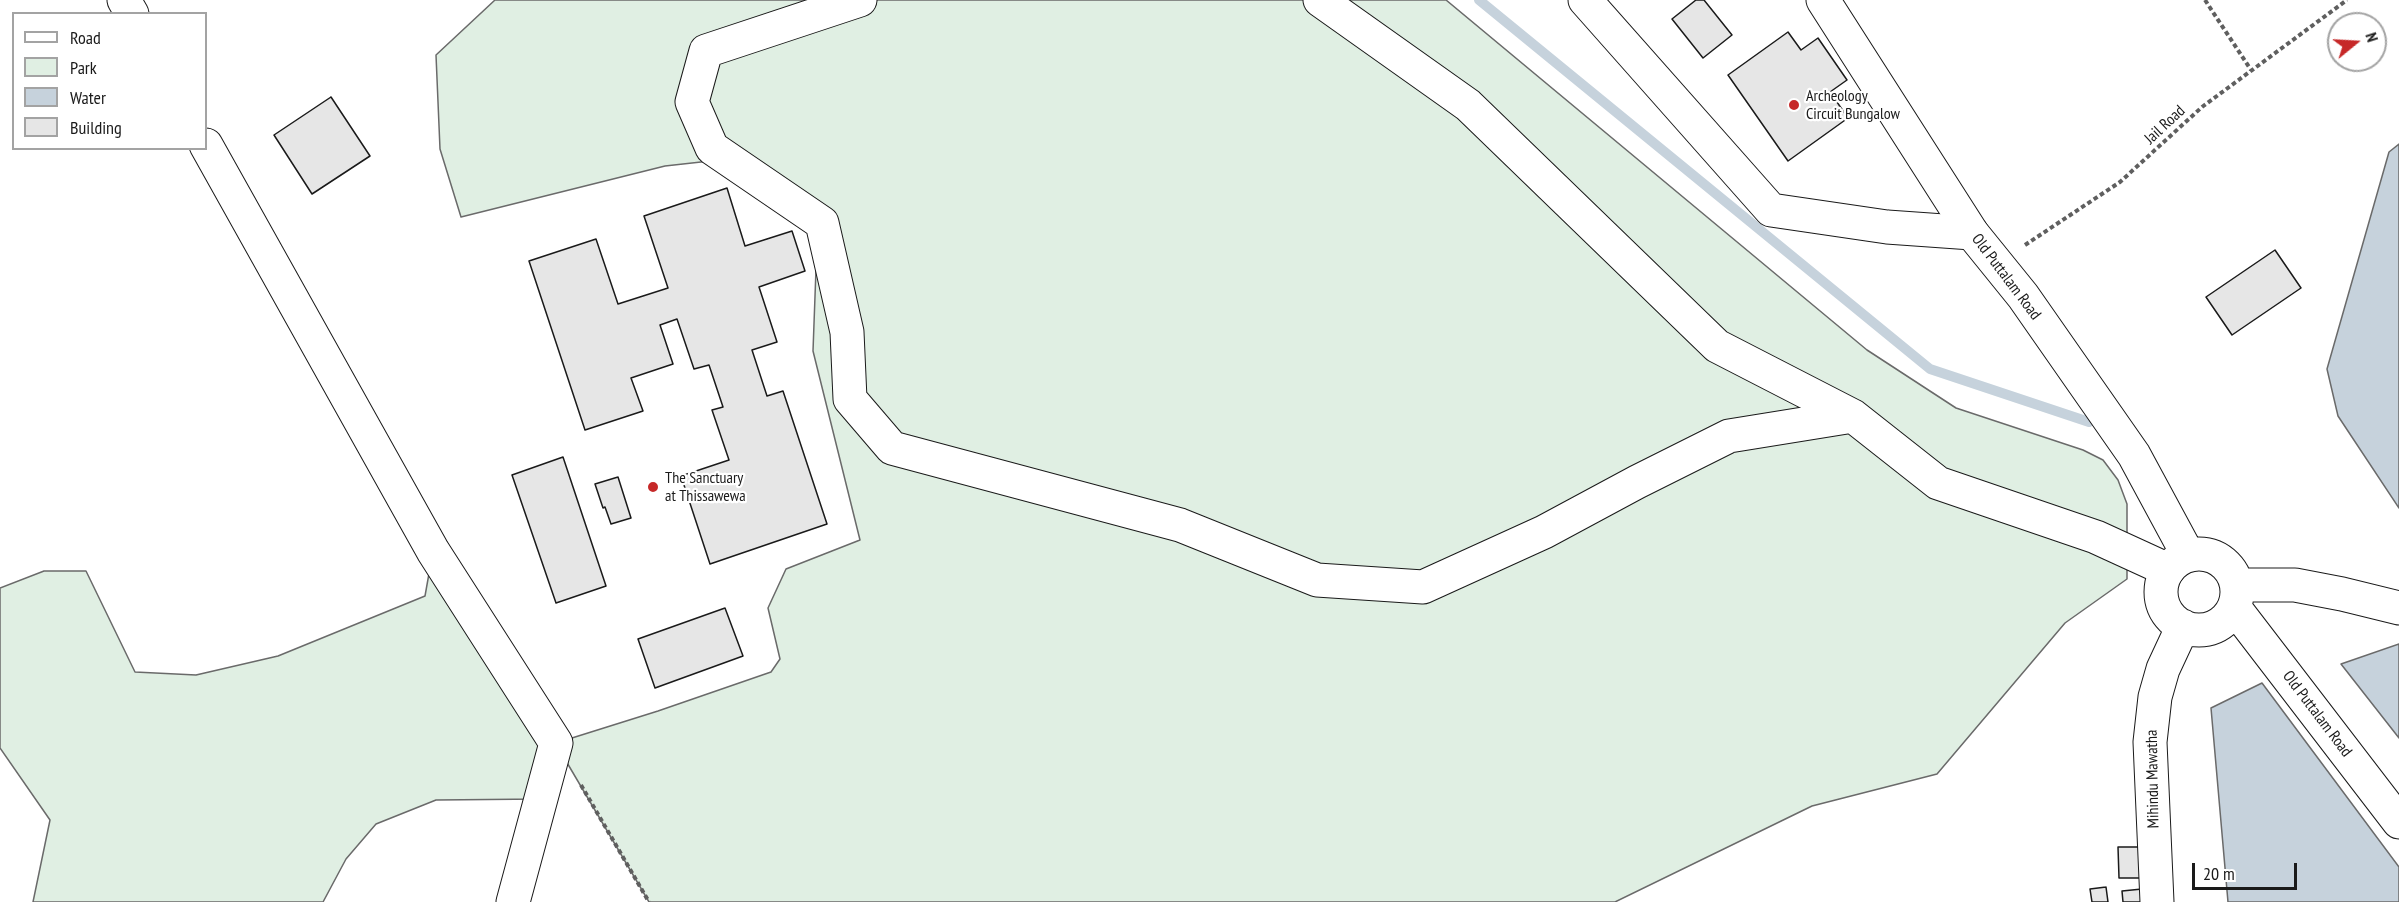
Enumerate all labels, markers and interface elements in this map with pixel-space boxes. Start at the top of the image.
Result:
legend [12,12,207,150]
north arrow [2327,12,2387,72]
text: Road [70,26,101,49]
text: N [2361,30,2383,44]
text: Park [70,56,97,79]
text: Water [70,86,106,109]
place label: Archeology Circuit Bungalow [1806,86,1900,124]
marker: Archeology Circuit Bungalow [1787,98,1801,112]
street label: Jail Road [2141,102,2189,148]
text: Building [70,116,122,139]
street label: Old Puttalam Road [1967,230,2045,324]
place label: The Sanctuary at Thissawewa [665,468,746,506]
marker: The Sanctuary at Thissawewa [646,480,660,494]
street label: Old Puttalam Road [2278,667,2356,761]
street label: Mihindu Mawatha [2143,729,2163,829]
scale bar [2195,851,2300,889]
text: 20 m [2203,862,2235,885]

